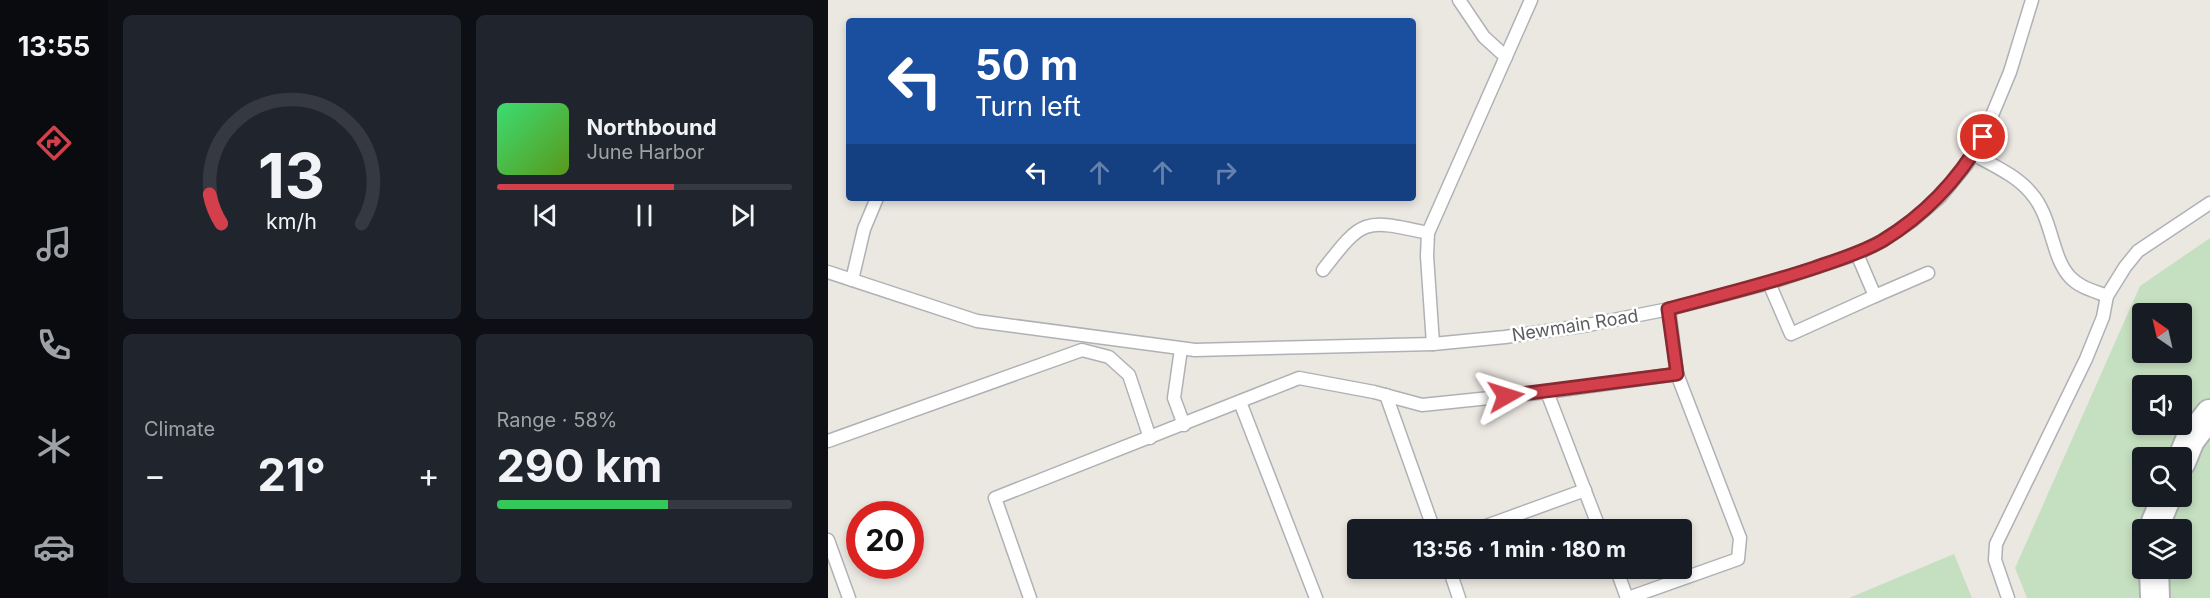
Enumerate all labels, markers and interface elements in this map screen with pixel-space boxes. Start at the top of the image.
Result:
text: 13:55 [18,30,90,63]
text: 50 m [975,39,1078,90]
icon: left [876,42,954,120]
text: Turn left [975,90,1081,123]
pin [1957,111,2008,162]
text: Northbound [587,114,717,140]
icon: arrive [1966,120,1999,153]
icon: directions [33,122,75,164]
text: 13 [258,138,325,213]
text: June Harbor [587,140,705,164]
icon: left [1020,156,1053,189]
icon: ahead [1083,156,1116,189]
icon: ahead [1146,156,1179,189]
icon: right [1209,156,1242,189]
icon: previous [529,199,562,232]
icon: pause [628,199,661,232]
icon: next [726,199,759,232]
text: km/h [266,209,317,235]
icon: music [33,223,75,265]
north arrow [2132,303,2192,363]
map controls [2132,303,2192,579]
street label: Newmain Road [1510,305,1640,345]
icon: phone [33,324,75,366]
position arrow [1474,364,1538,428]
button: sound [2132,375,2192,435]
text: Range · 58% [497,408,617,432]
text: Climate [144,417,215,441]
icon: climate [33,425,75,467]
text: 290 km [497,438,662,493]
text: 21° [258,447,326,502]
button: search [2132,447,2192,507]
text: − [144,455,166,495]
text: + [418,455,440,495]
speed limit sign: 20 [846,501,924,579]
button: layers [2132,519,2192,579]
icon: car [33,526,75,568]
text: 13:56 · 1 min · 180 m [1413,536,1626,562]

